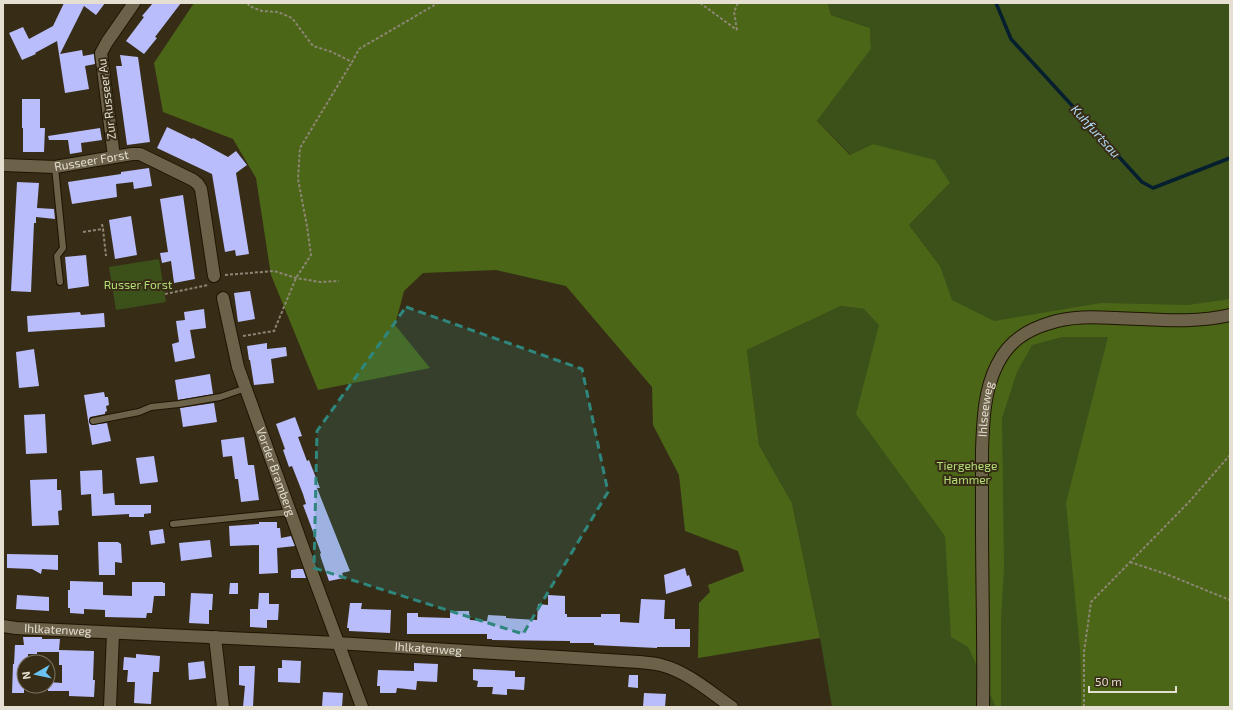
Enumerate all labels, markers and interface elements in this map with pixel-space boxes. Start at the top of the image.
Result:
street label: Zur Russeer Au [94,58,118,140]
water label: Kuhfurtsau [1068,101,1124,161]
street label: Russeer Forst [53,147,130,173]
park label: Russer Forst [104,277,173,291]
street label: Ihlseeweg [975,379,996,437]
street label: Vorder Bramberg [254,425,299,518]
park label: Tiergehege Hammer [937,458,997,486]
street label: Ihlkatenweg [24,620,92,638]
street label: Ihlkatenweg [394,639,463,657]
north arrow [16,654,56,694]
scale bar [1089,668,1176,694]
text: N [19,671,33,681]
text: 50 m [1095,674,1122,688]

